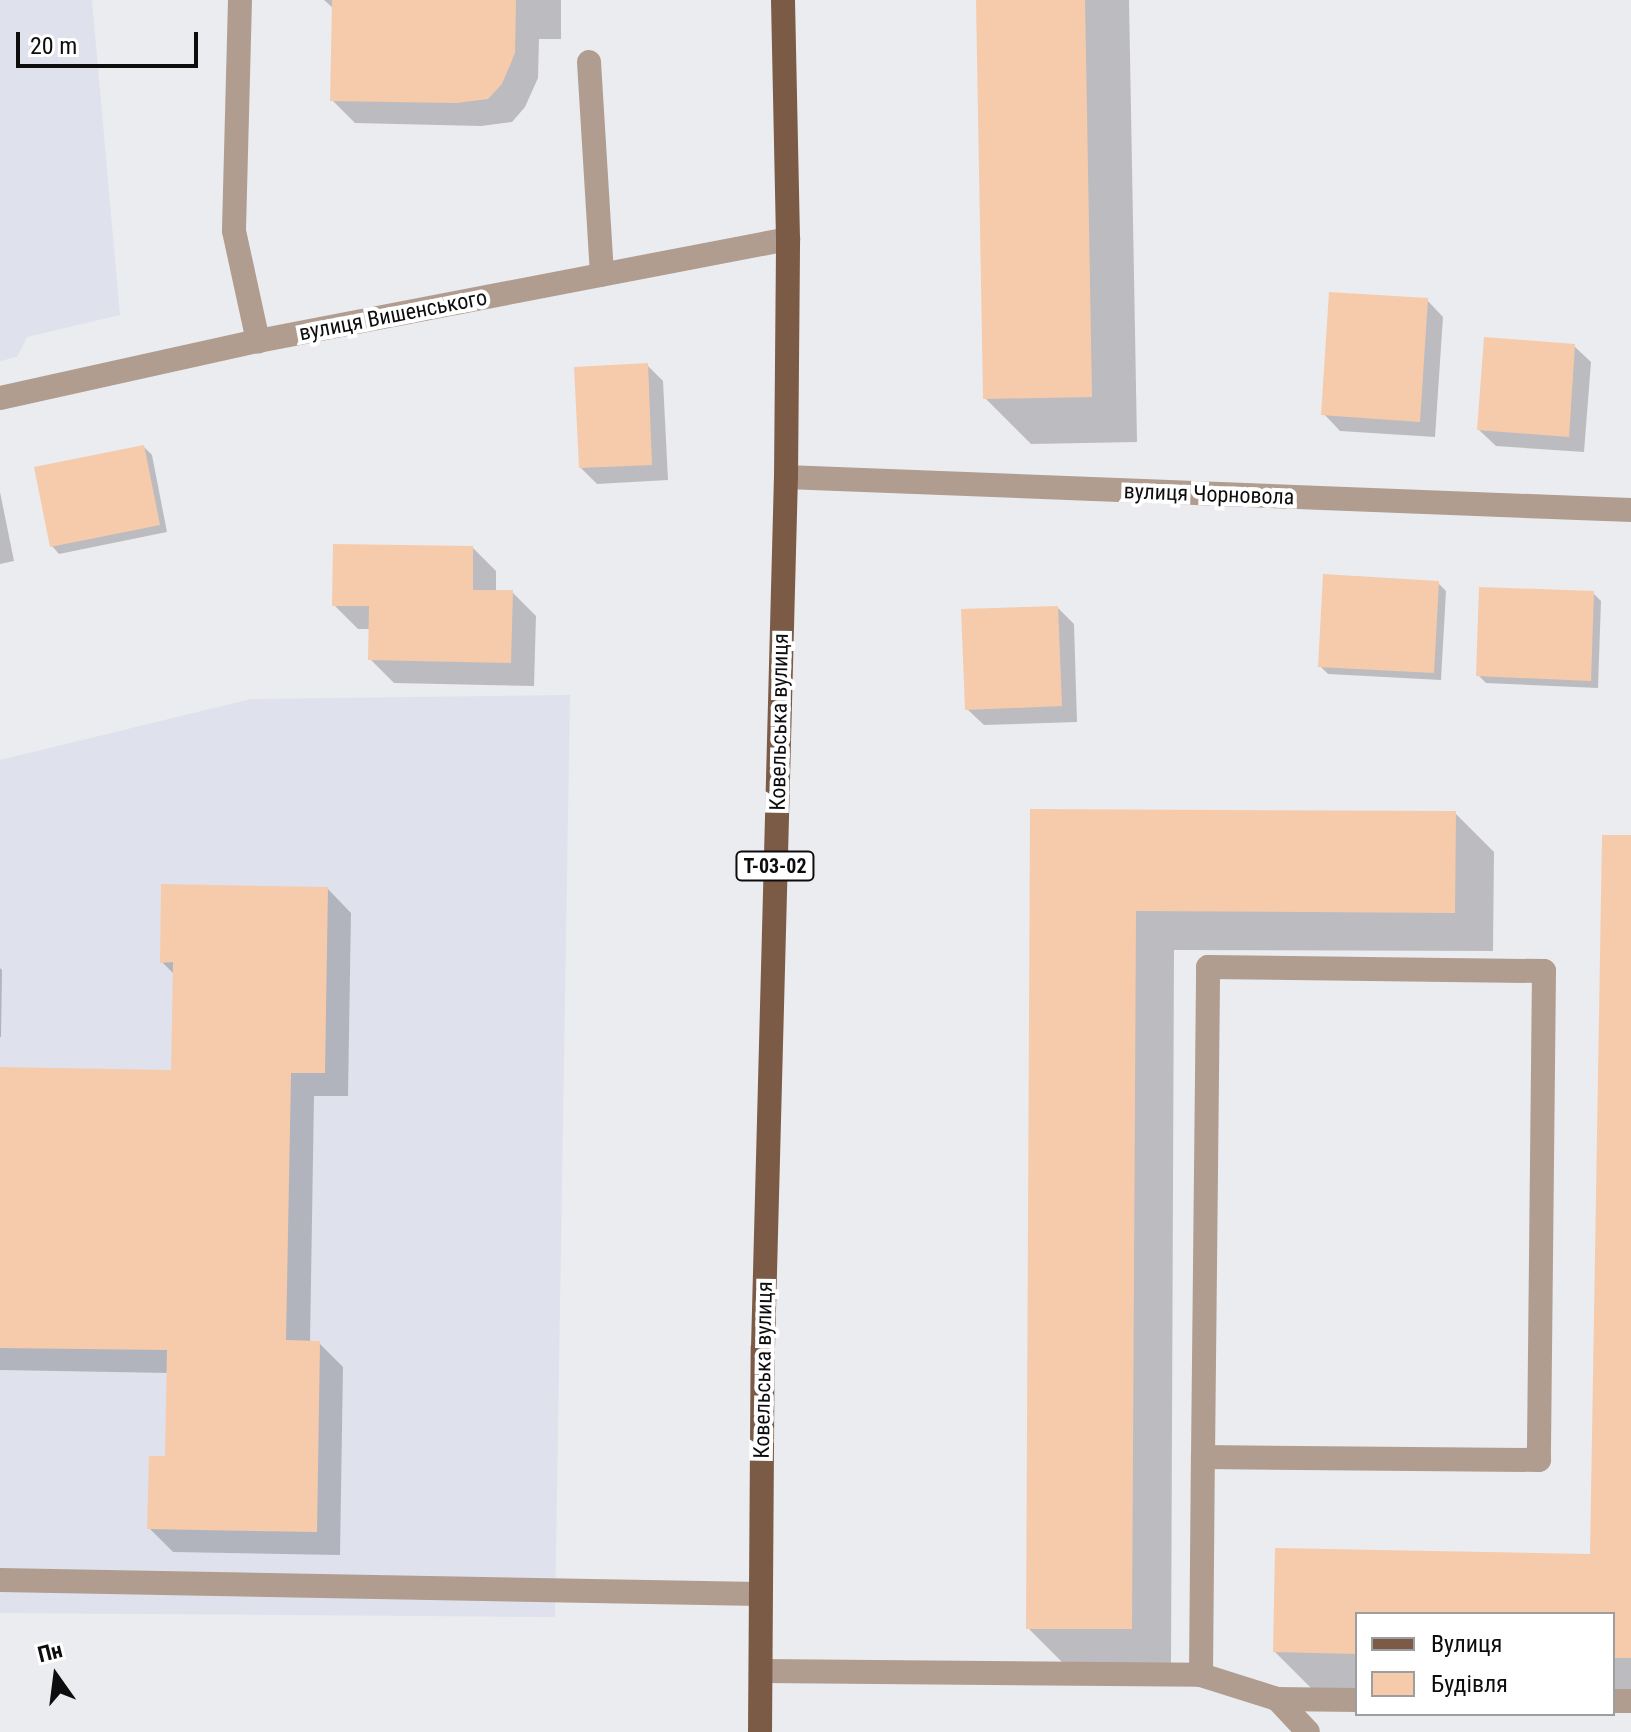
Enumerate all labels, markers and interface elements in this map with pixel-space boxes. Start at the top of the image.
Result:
scale bar [20,16,202,66]
text: 20 m [30,32,77,60]
street label: вулиця Вишенського [297,284,489,346]
street label: вулиця Чорновола [1123,478,1295,510]
street label: Ковельська вулиця [764,633,794,811]
road number: Т-03-02 [735,850,815,882]
street label: Ковельська вулиця [748,1281,778,1459]
legend [1355,1612,1615,1716]
text: Вулиця [1431,1630,1502,1658]
north arrow [16,1636,96,1716]
text: Пн [35,1637,65,1667]
text: Будівля [1431,1670,1508,1698]

